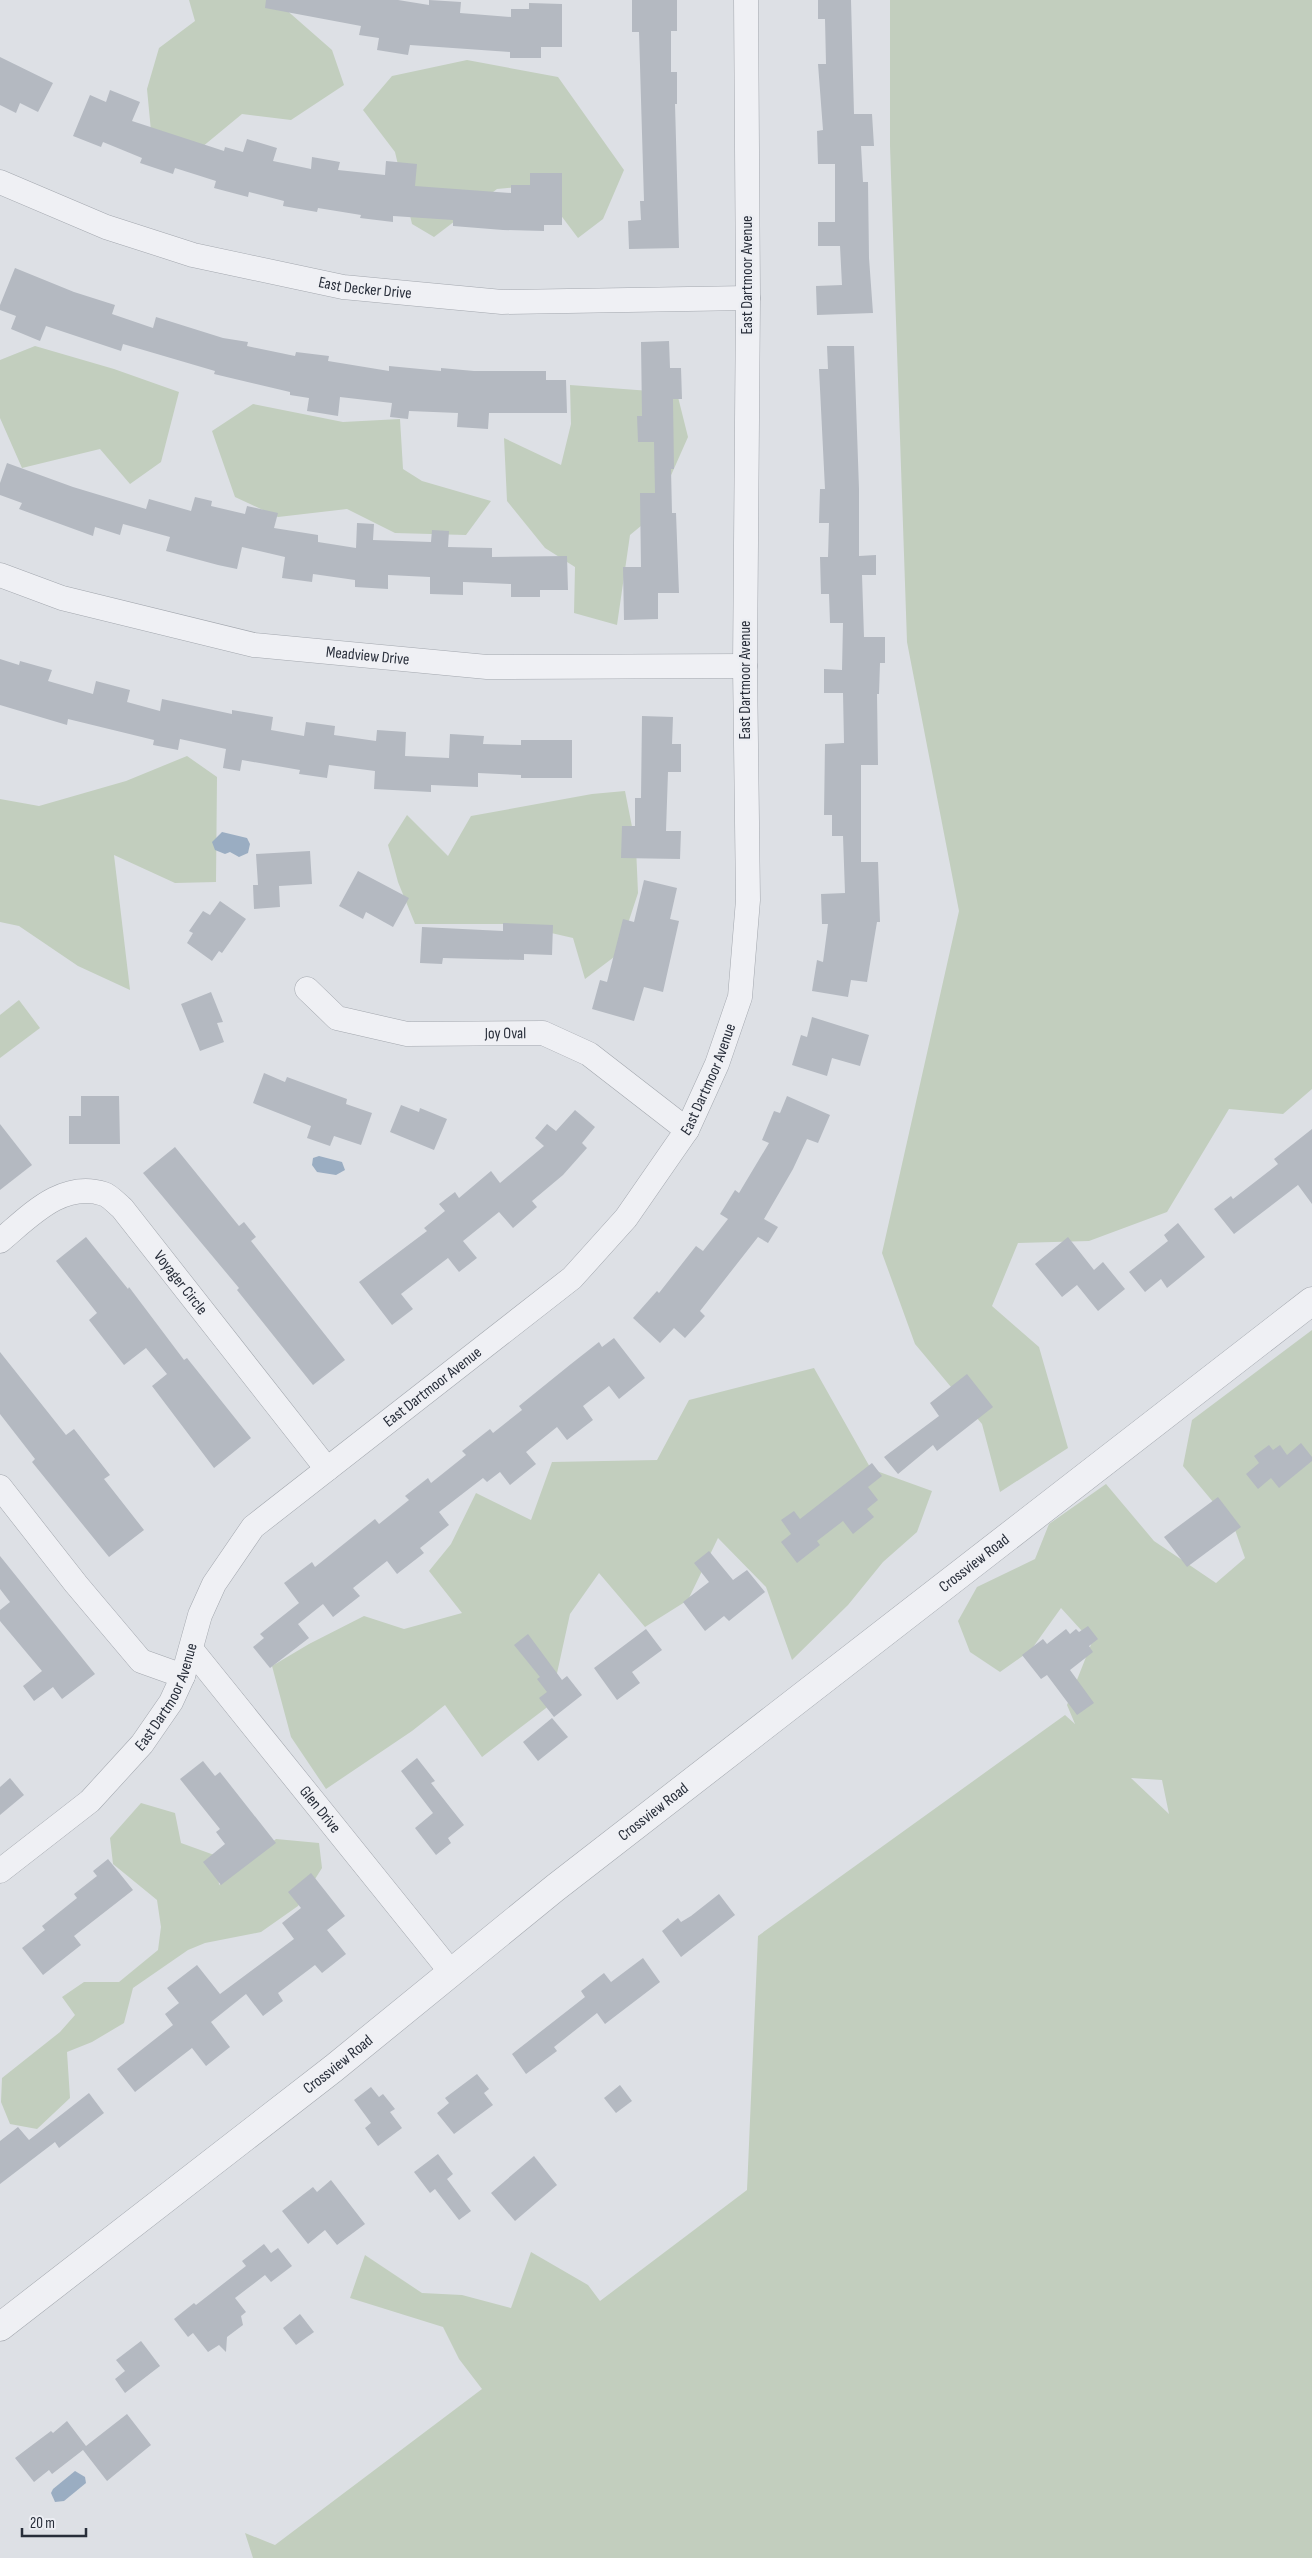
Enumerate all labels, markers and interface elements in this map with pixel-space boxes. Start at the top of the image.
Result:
street label: East Dartmoor Avenue [738,215,757,335]
street label: East Decker Drive [317,273,413,303]
street label: East Dartmoor Avenue [736,620,755,740]
street label: Meadview Drive [325,642,410,669]
street label: East Dartmoor Avenue [677,1021,740,1139]
street label: Joy Oval [484,1024,526,1043]
street label: Voyager Circle [150,1247,212,1319]
street label: East Dartmoor Avenue [380,1343,485,1431]
street label: Crossview Road [935,1530,1013,1596]
street label: East Dartmoor Avenue [131,1641,201,1755]
street label: Crossview Road [614,1779,692,1845]
street label: Glen Drive [296,1782,345,1837]
street label: Crossview Road [299,2031,377,2098]
scale bar [22,2506,86,2538]
text: 20 m [30,2514,55,2533]

